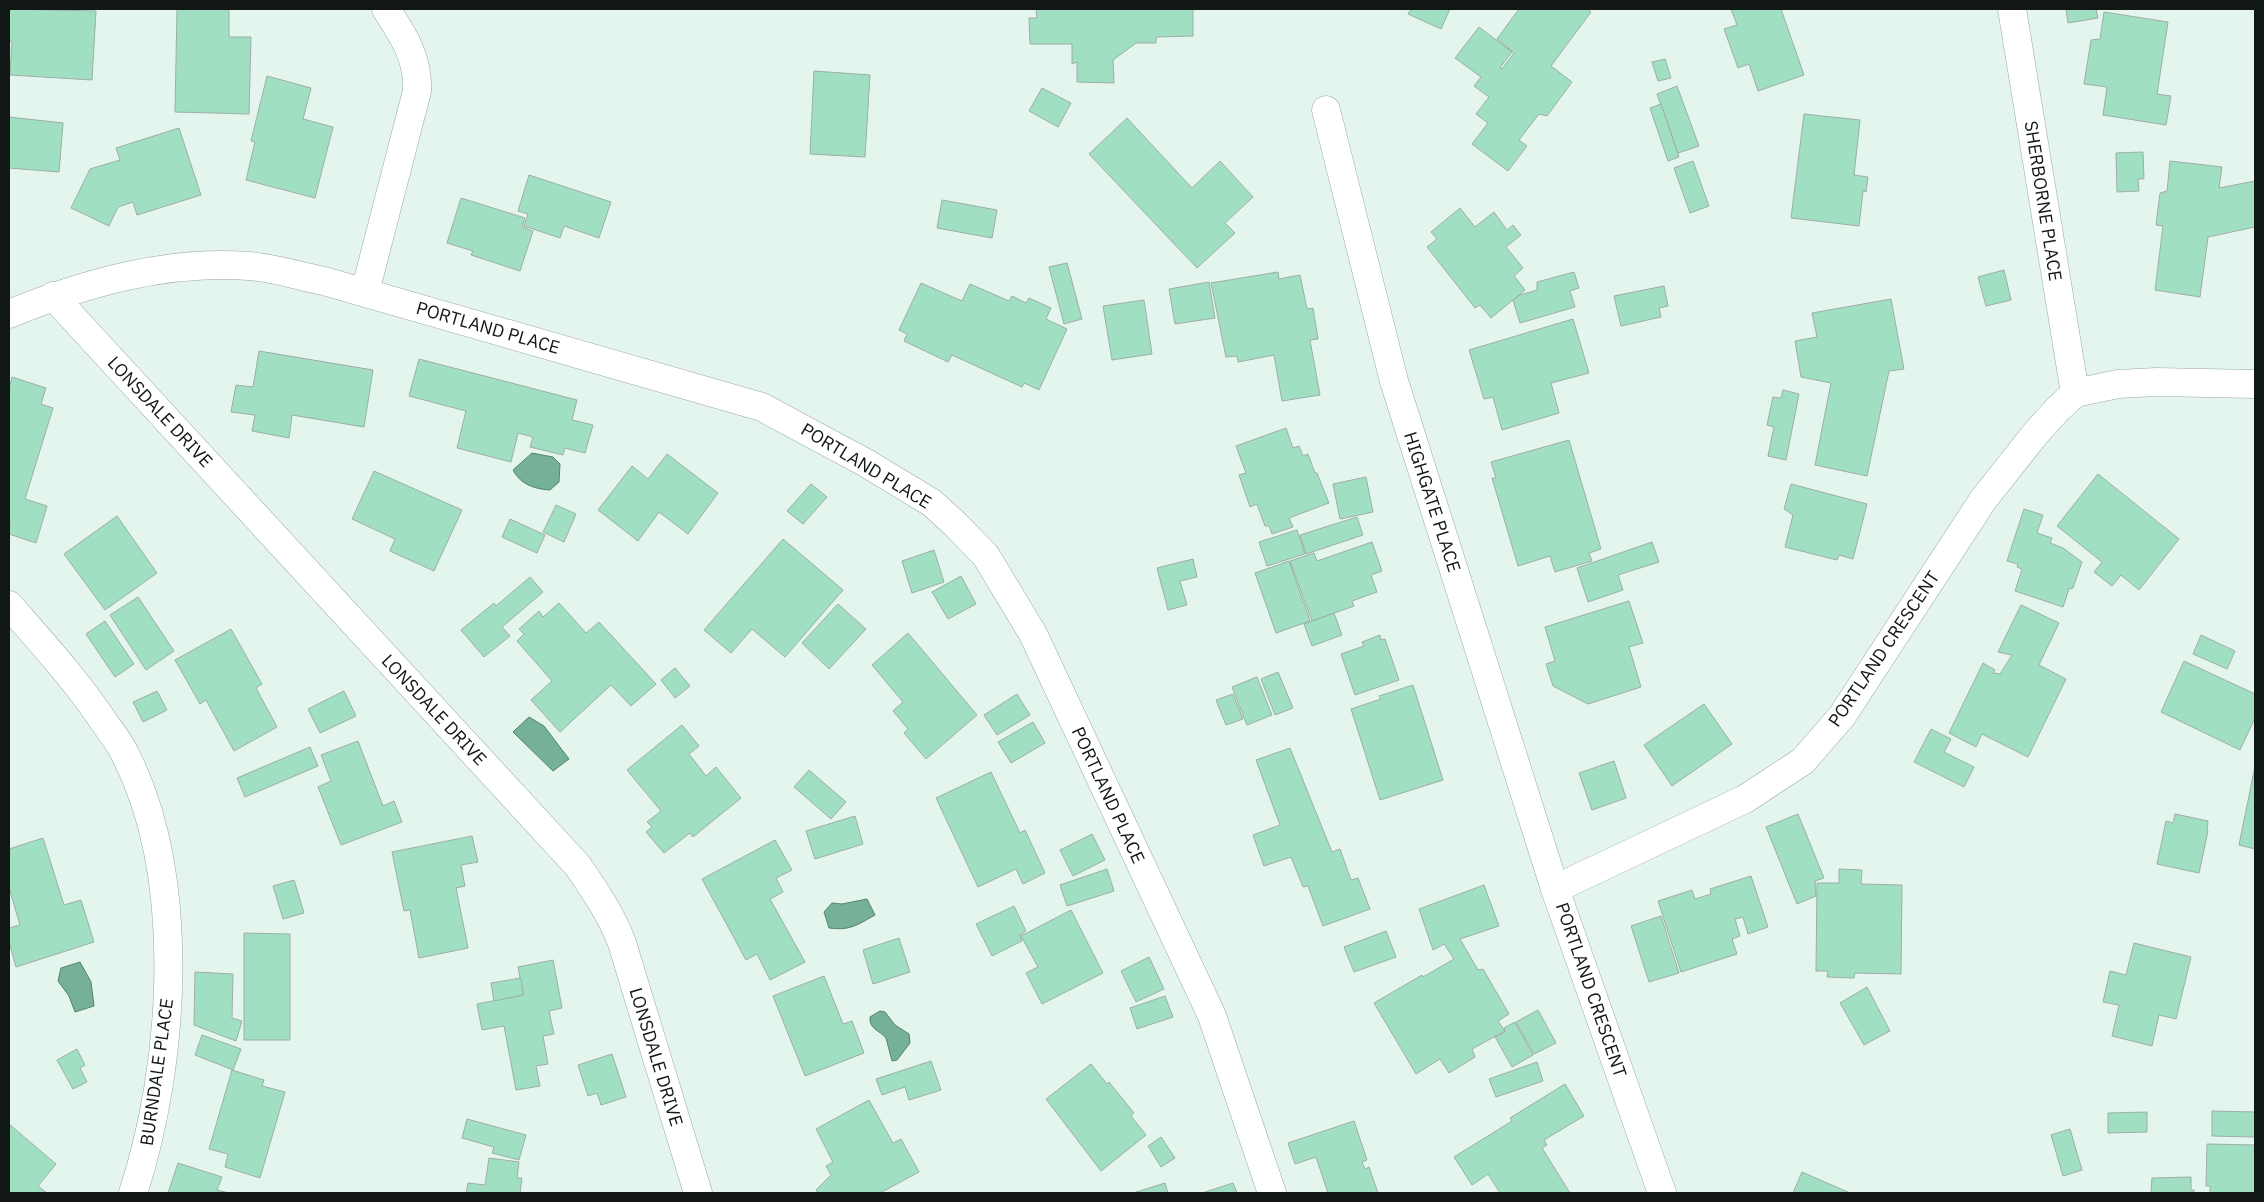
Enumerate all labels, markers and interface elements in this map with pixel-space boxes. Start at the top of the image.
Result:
street label: SHERBORNE PLACE [2019,119,2068,283]
street label: PORTLAND PLACE [414,296,563,359]
street label: LONSDALE DRIVE [103,351,218,472]
street label: PORTLAND PLACE [797,418,936,514]
street label: HIGHGATE PLACE [1399,429,1466,575]
street label: PORTLAND CRESCENT [1823,566,1944,731]
street label: LONSDALE DRIVE [377,649,492,770]
street label: PORTLAND PLACE [1067,723,1150,867]
street label: PORTLAND CRESCENT [1551,899,1632,1080]
street label: LONSDALE DRIVE [624,985,689,1129]
street label: BURNDALE PLACE [135,997,178,1147]

